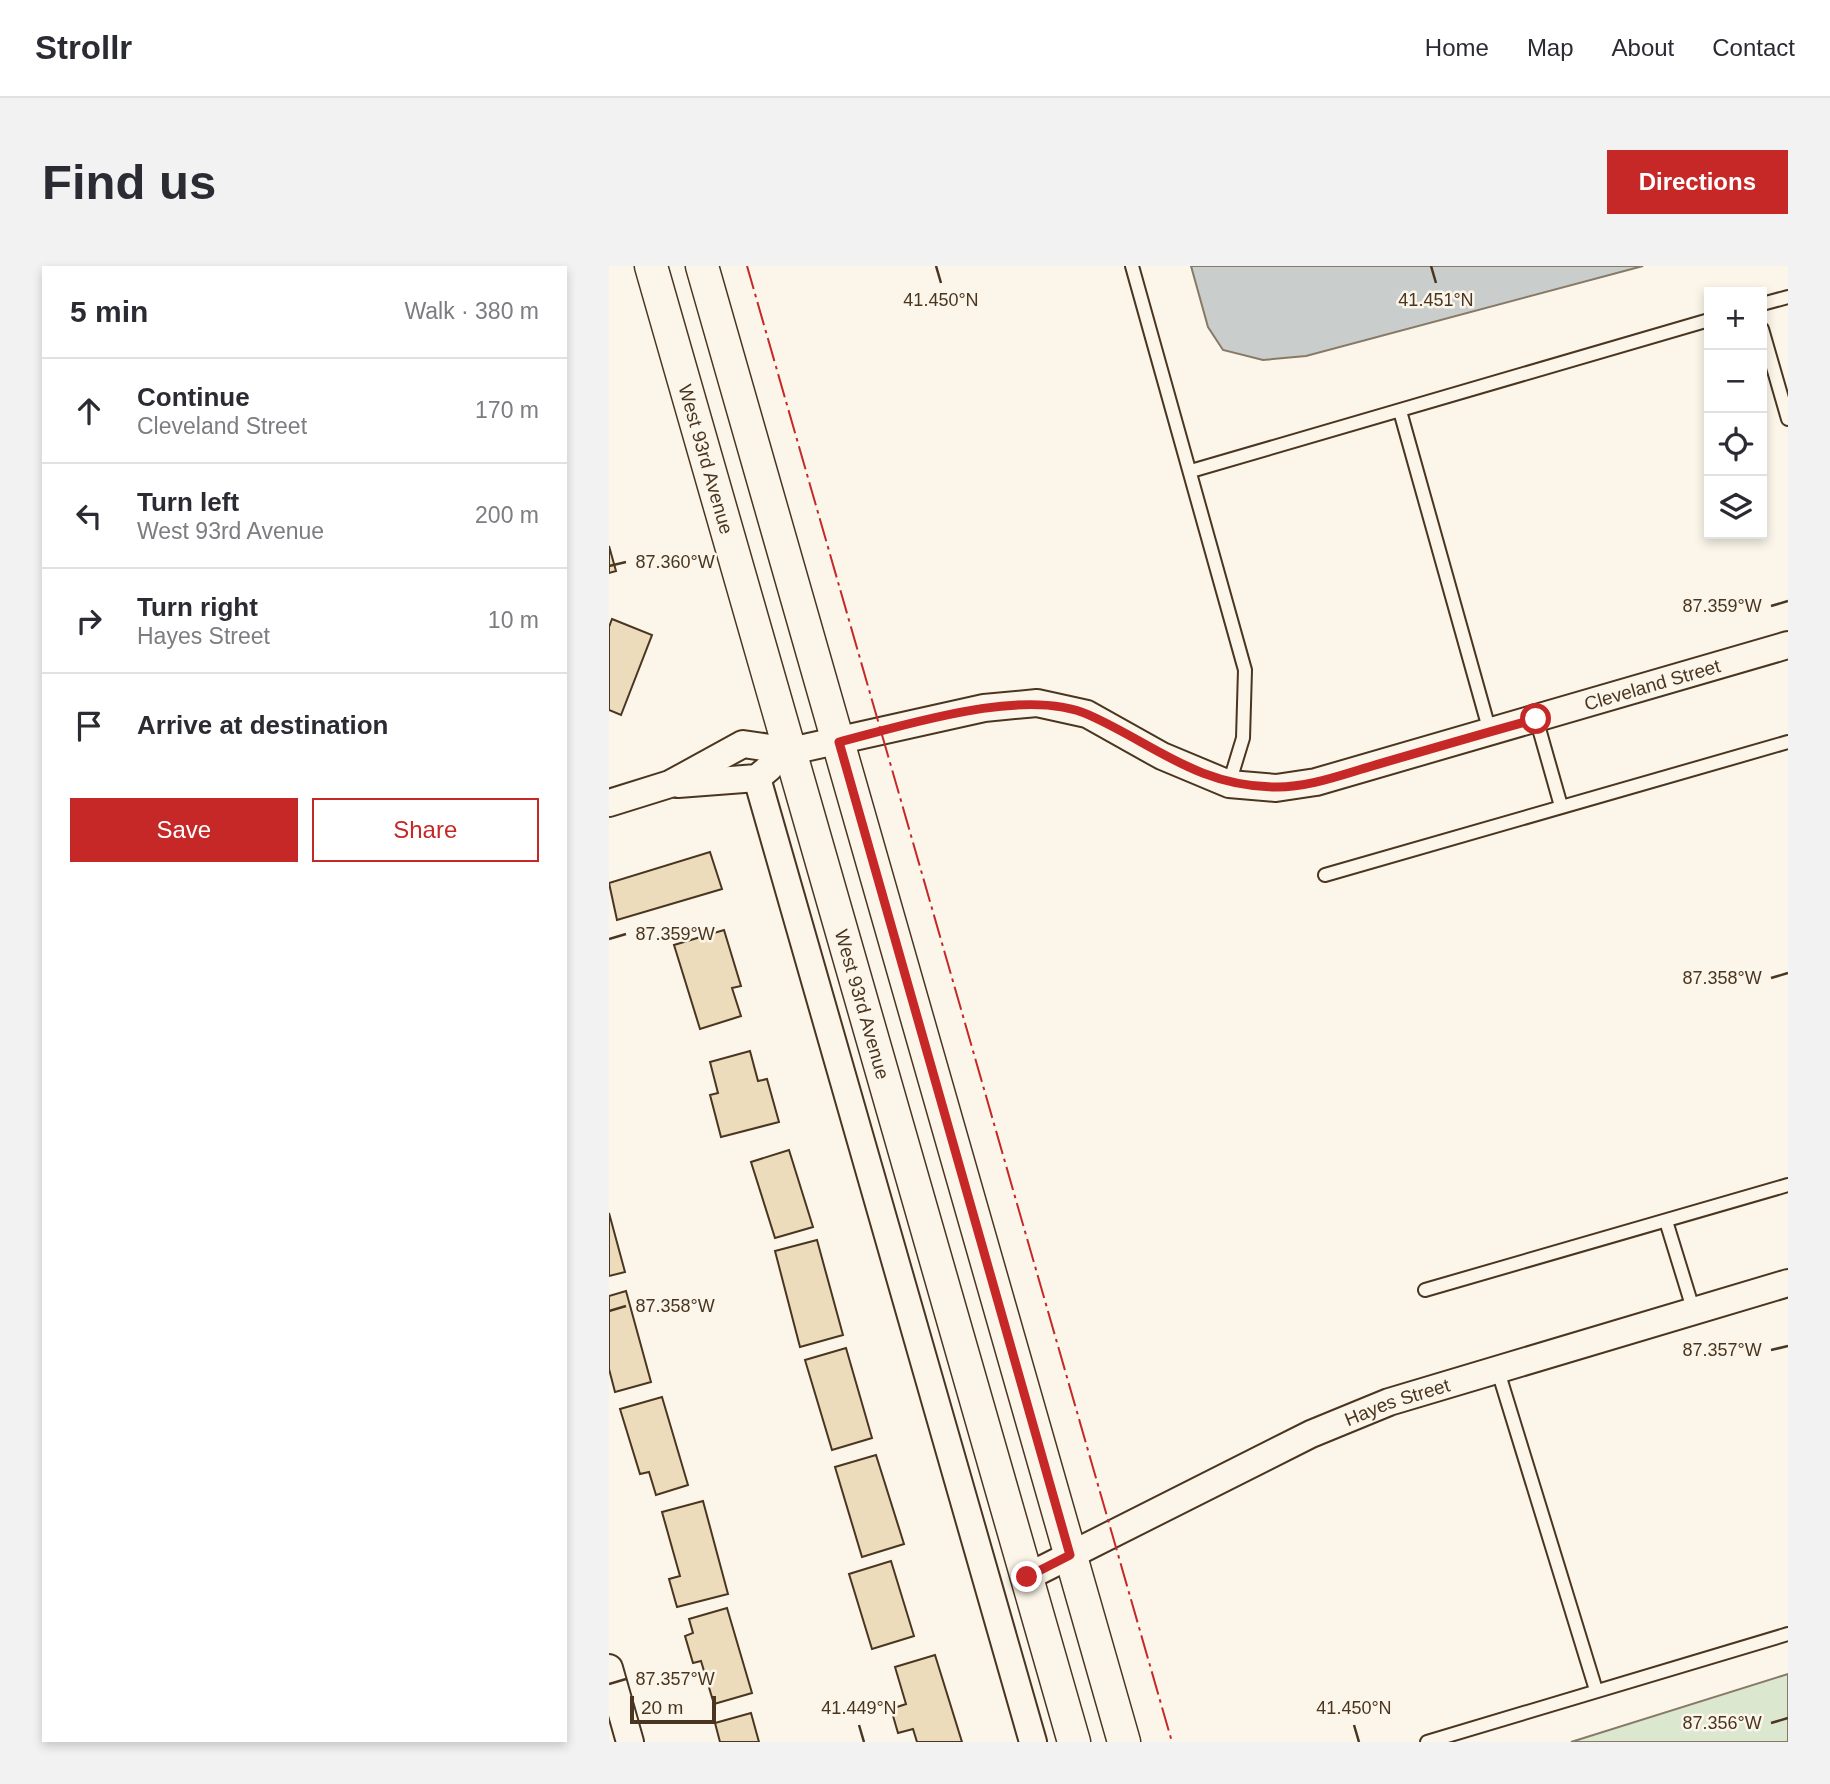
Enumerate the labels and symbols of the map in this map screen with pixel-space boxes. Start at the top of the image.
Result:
text: 41.450°N [903,290,979,310]
text: 41.451°N [1398,290,1474,310]
street label: West 93rd Avenue [675,382,738,536]
text: 87.360°W [635,552,715,572]
text: 87.359°W [1682,596,1762,616]
street label: Cleveland Street [1582,655,1723,714]
route start [1520,703,1551,734]
text: 87.359°W [635,924,715,944]
street label: West 93rd Avenue [831,927,894,1082]
text: 87.358°W [1682,968,1762,988]
text: 87.358°W [635,1296,715,1316]
text: 87.357°W [1682,1340,1762,1360]
street label: Hayes Street [1341,1374,1453,1430]
route end [1011,1561,1042,1592]
text: 87.357°W [635,1669,715,1689]
scale bar [630,1693,716,1725]
text: 41.449°N [821,1698,897,1718]
text: 41.450°N [1316,1698,1392,1718]
text: 87.356°W [1682,1713,1762,1733]

